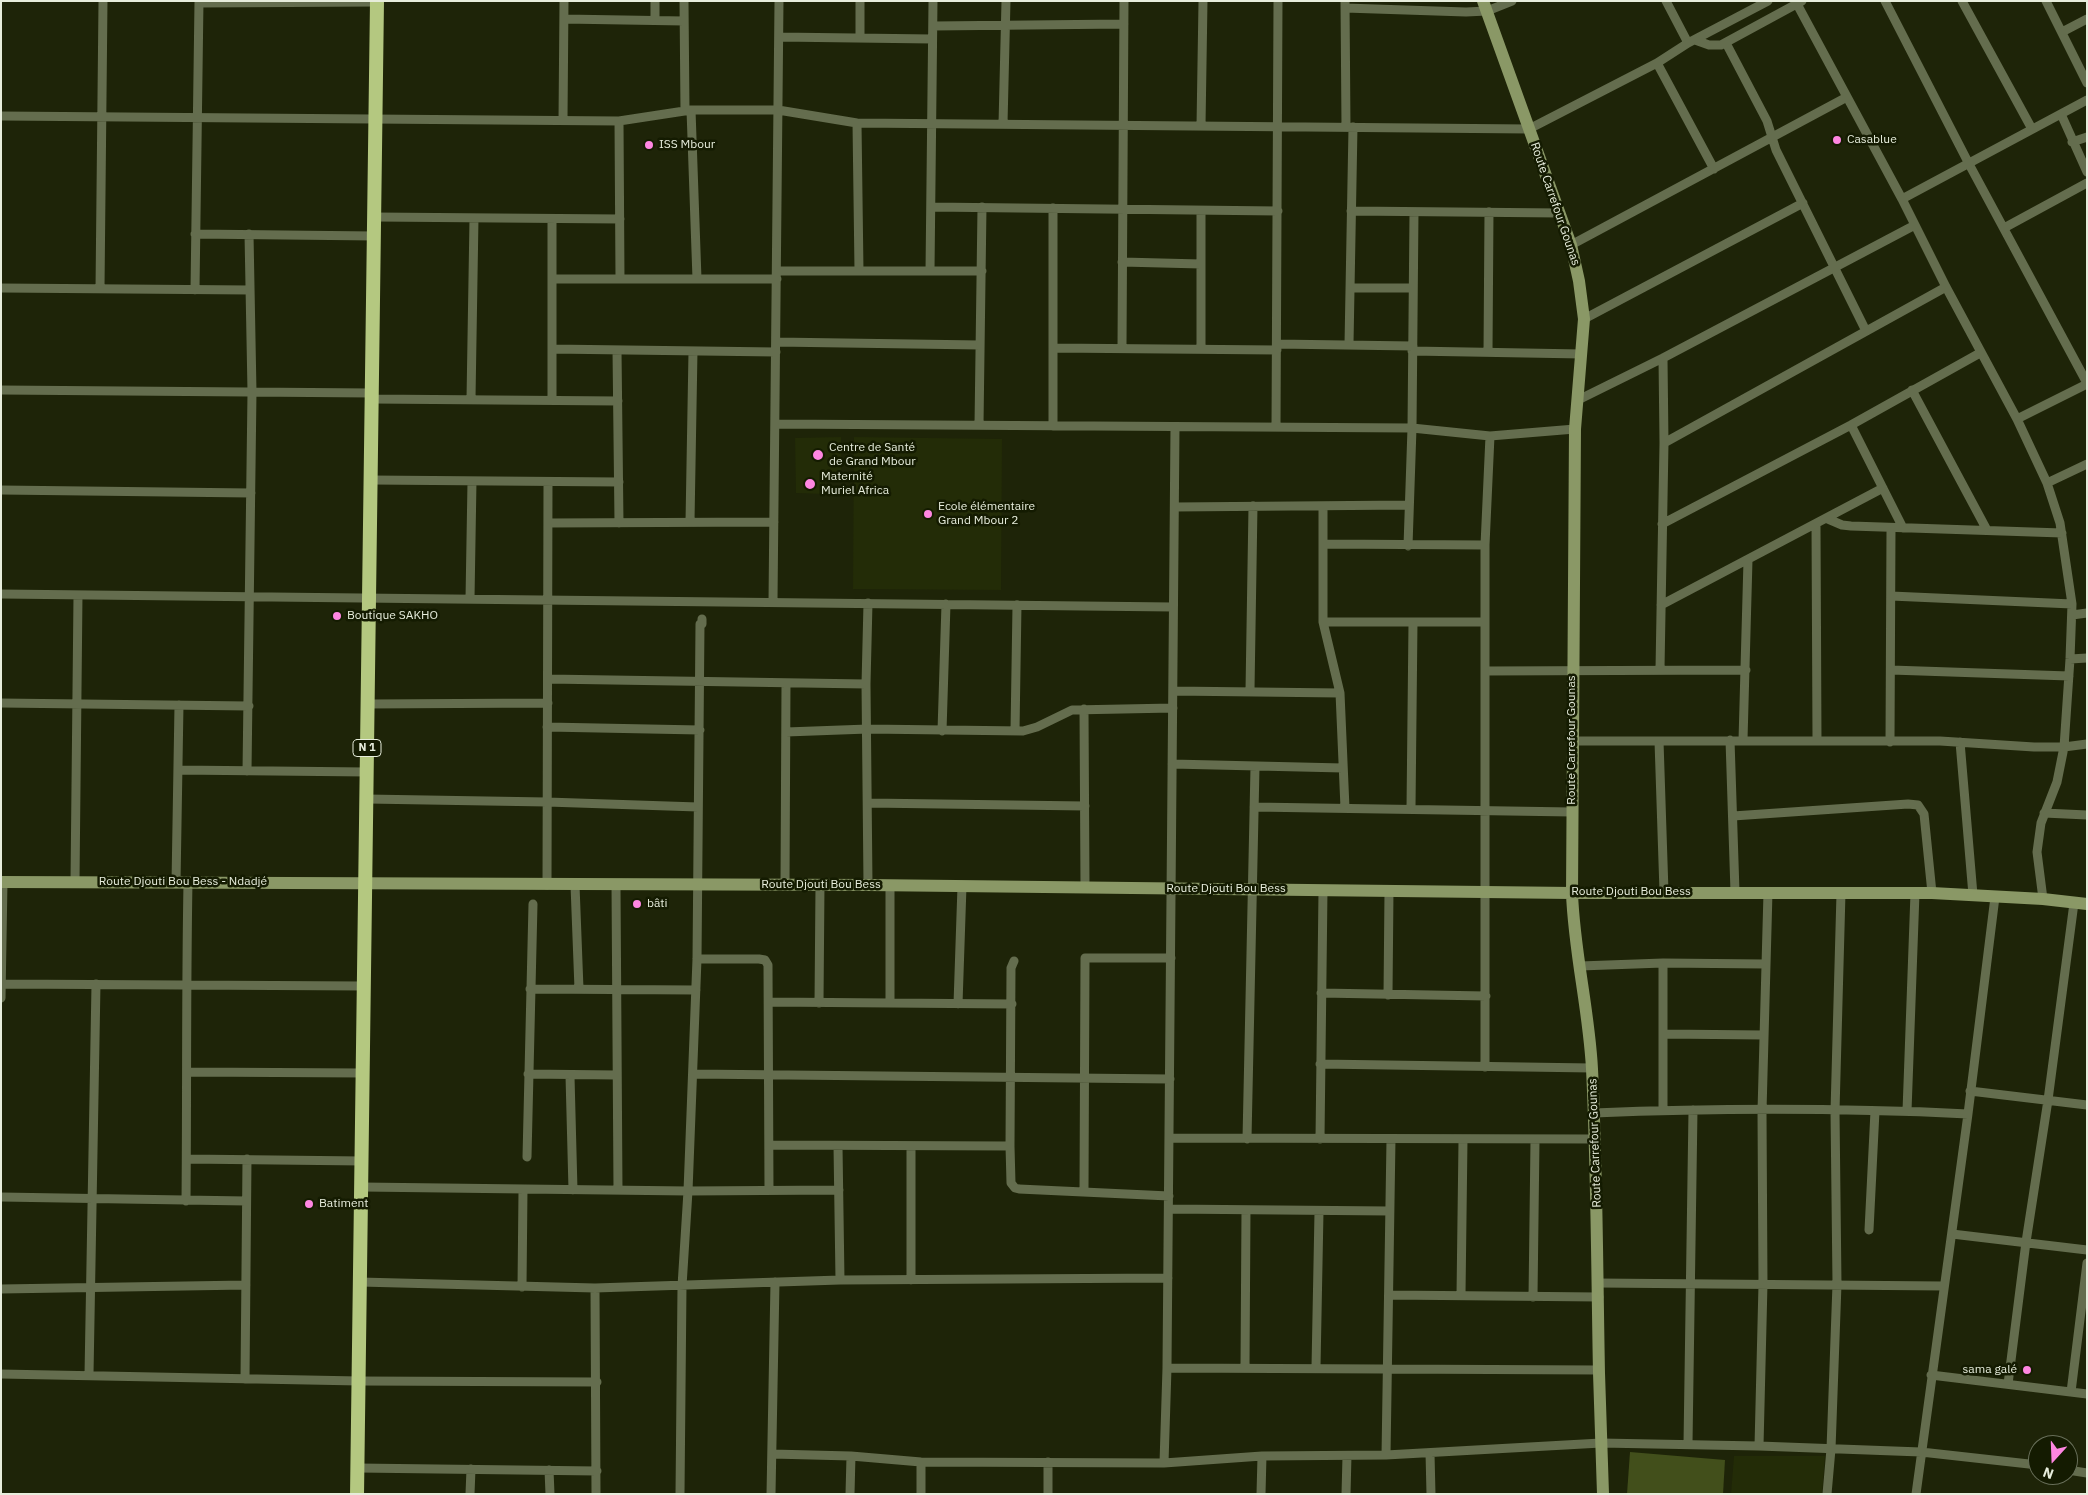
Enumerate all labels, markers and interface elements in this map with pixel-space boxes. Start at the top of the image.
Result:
place label: Casablue [1847,133,1897,147]
marker: Casablue [1831,134,1843,146]
place label: ISS Mbour [659,138,715,152]
marker: ISS Mbour [643,139,655,151]
street label: Route Carrefour Gounas [1527,140,1583,268]
place label: Centre de Santé de Grand Mbour [829,441,916,469]
marker: Centre de Santé de Grand Mbour [811,448,825,462]
place label: Maternité Muriel Africa [821,470,889,498]
marker: Maternité Muriel Africa [803,477,817,491]
place label: Ecole élémentaire Grand Mbour 2 [938,500,1035,528]
marker: Ecole élémentaire Grand Mbour 2 [922,508,934,520]
place label: Boutique SAKHO [347,609,438,623]
marker: Boutique SAKHO [331,610,343,622]
street label: Route Carrefour Gounas [1565,675,1579,805]
road number: N 1 [353,740,381,756]
street label: Route Djouti Bou Bess - Ndadjé [99,875,267,889]
street label: Route Djouti Bou Bess [761,878,881,892]
street label: Route Djouti Bou Bess [1166,882,1286,896]
street label: Route Djouti Bou Bess [1571,885,1691,899]
place label: bâti [647,897,668,911]
marker: bâti [631,898,643,910]
street label: Route Carrefour Gounas [1586,1078,1604,1208]
place label: Batiment [319,1197,369,1211]
marker: Batiment [303,1198,315,1210]
place label: sama galé [1962,1363,2017,1377]
marker: sama galé [2021,1364,2033,1376]
north arrow [2028,1435,2078,1485]
text: N [2040,1463,2056,1483]

